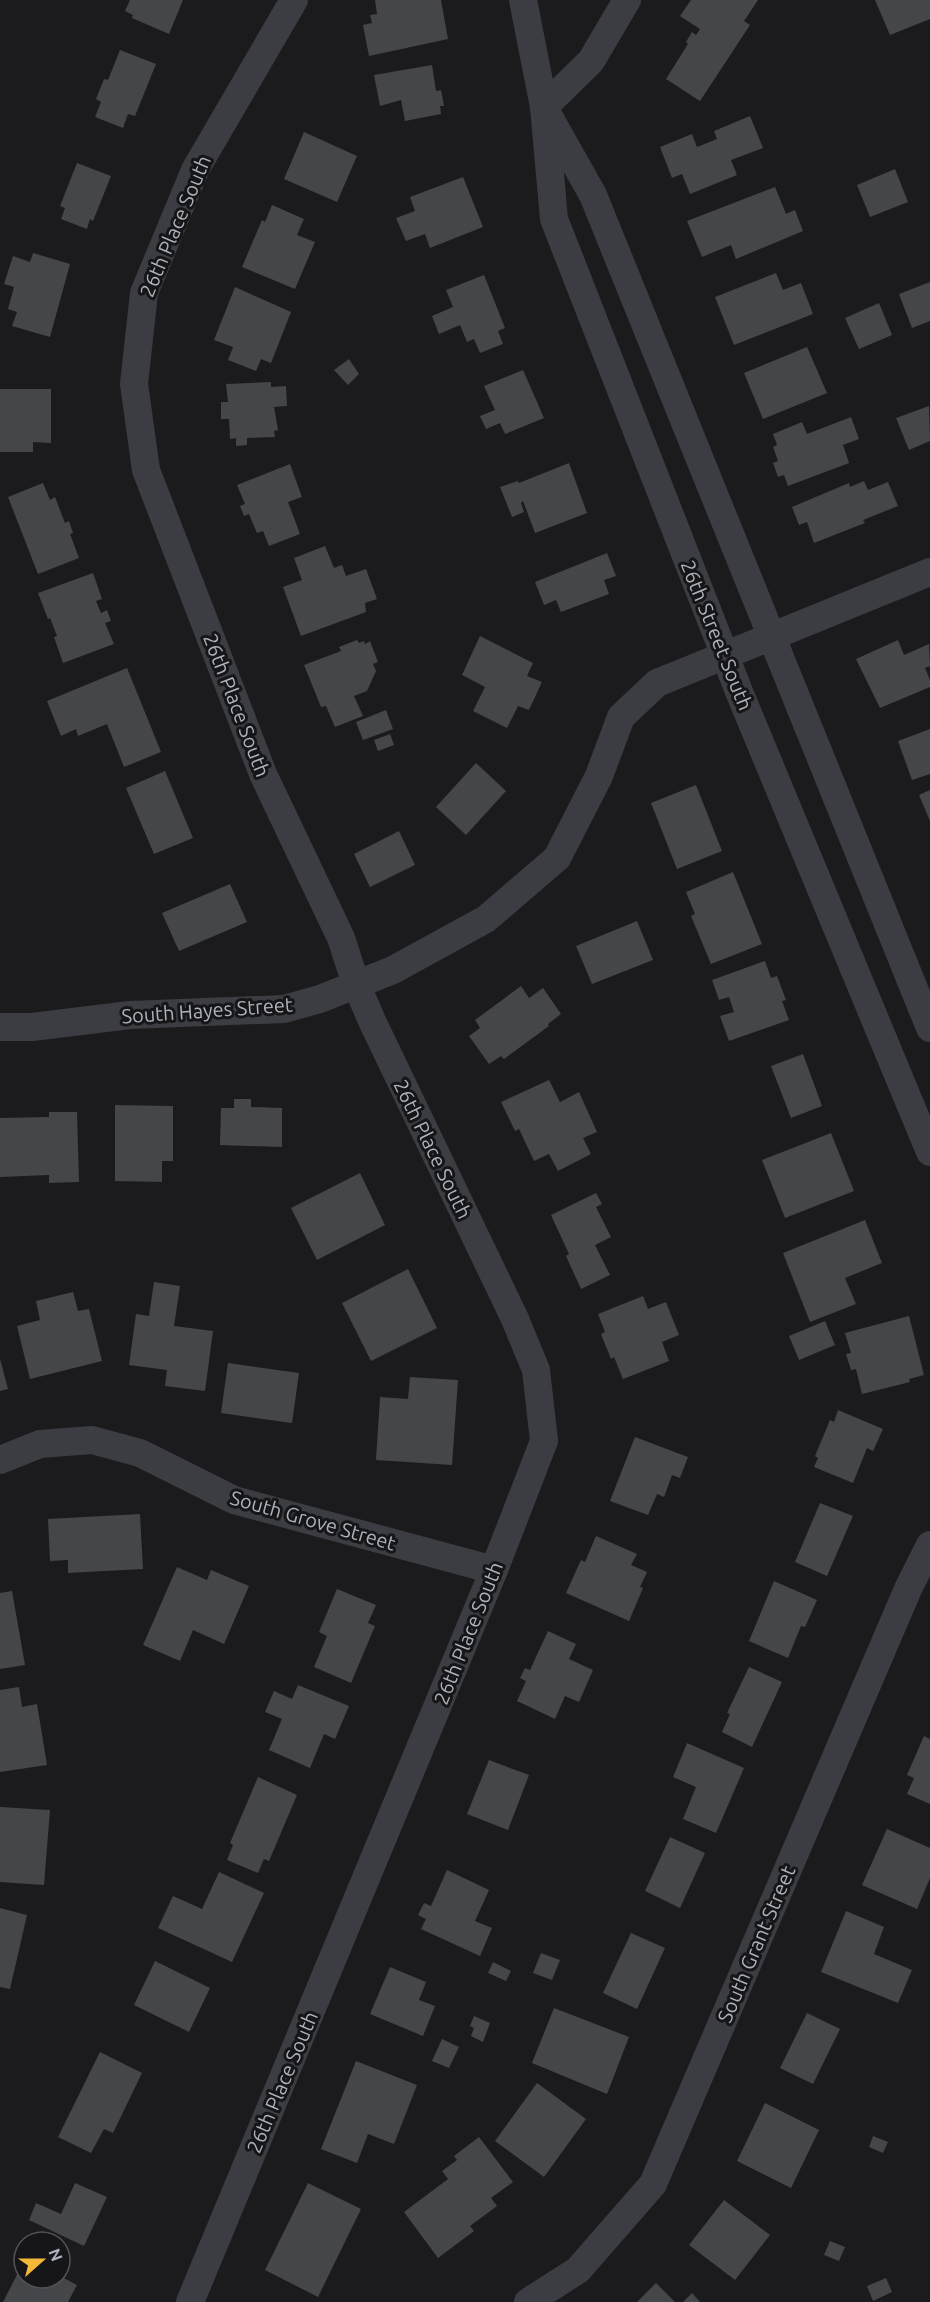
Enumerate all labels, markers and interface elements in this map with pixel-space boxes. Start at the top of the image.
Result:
street label: 26th Place South [135,152,215,300]
street label: 26th Street South [676,557,758,713]
street label: 26th Place South [199,630,275,780]
street label: South Hayes Street [121,993,293,1027]
street label: 26th Place South [389,1076,477,1222]
street label: South Grove Street [228,1485,399,1555]
street label: 26th Place South [429,1558,507,1708]
street label: South Grant Street [713,1862,800,2026]
street label: 26th Place South [242,2008,322,2156]
north arrow [12,2230,72,2290]
text: N [45,2246,67,2263]

